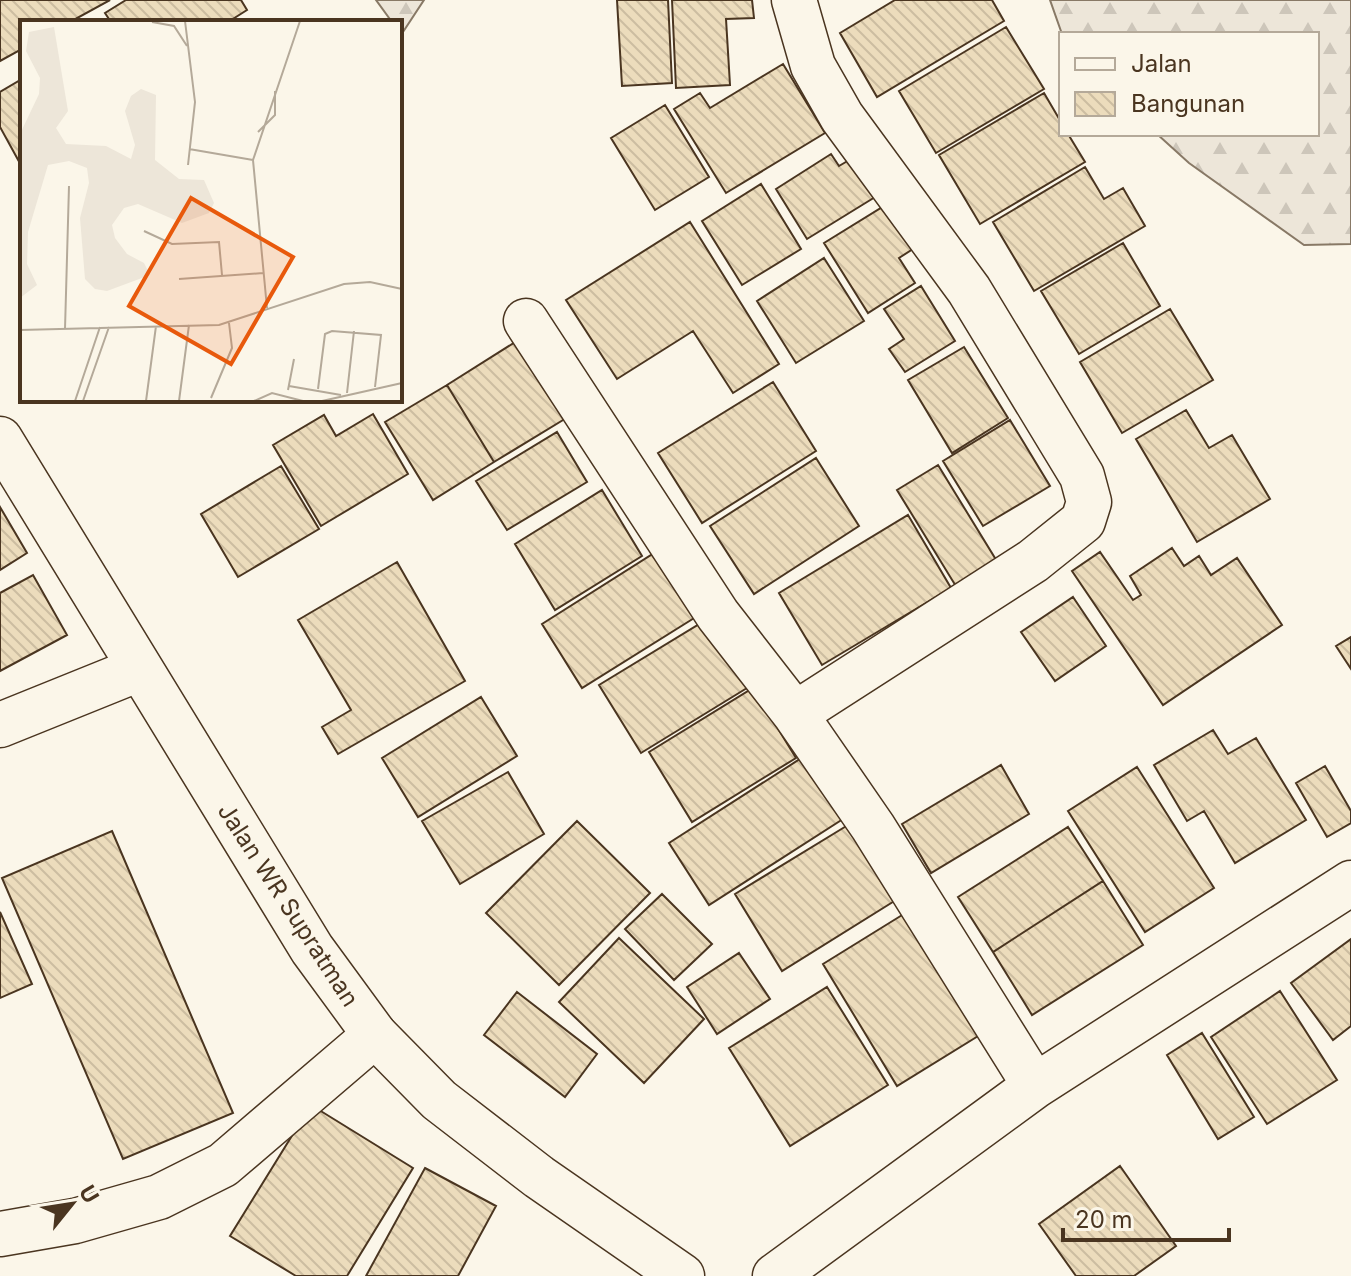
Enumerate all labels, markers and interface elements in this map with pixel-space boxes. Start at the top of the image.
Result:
inset map [20,20,402,402]
legend [1059,32,1319,136]
text: Jalan [1131,49,1192,78]
text: Bangunan [1131,89,1245,118]
street label: Jalan WR Supratman [212,798,365,1012]
north arrow [32,1164,112,1244]
text: U [74,1181,105,1207]
scale bar [1063,1192,1229,1242]
text: 20 m [1075,1205,1133,1234]

